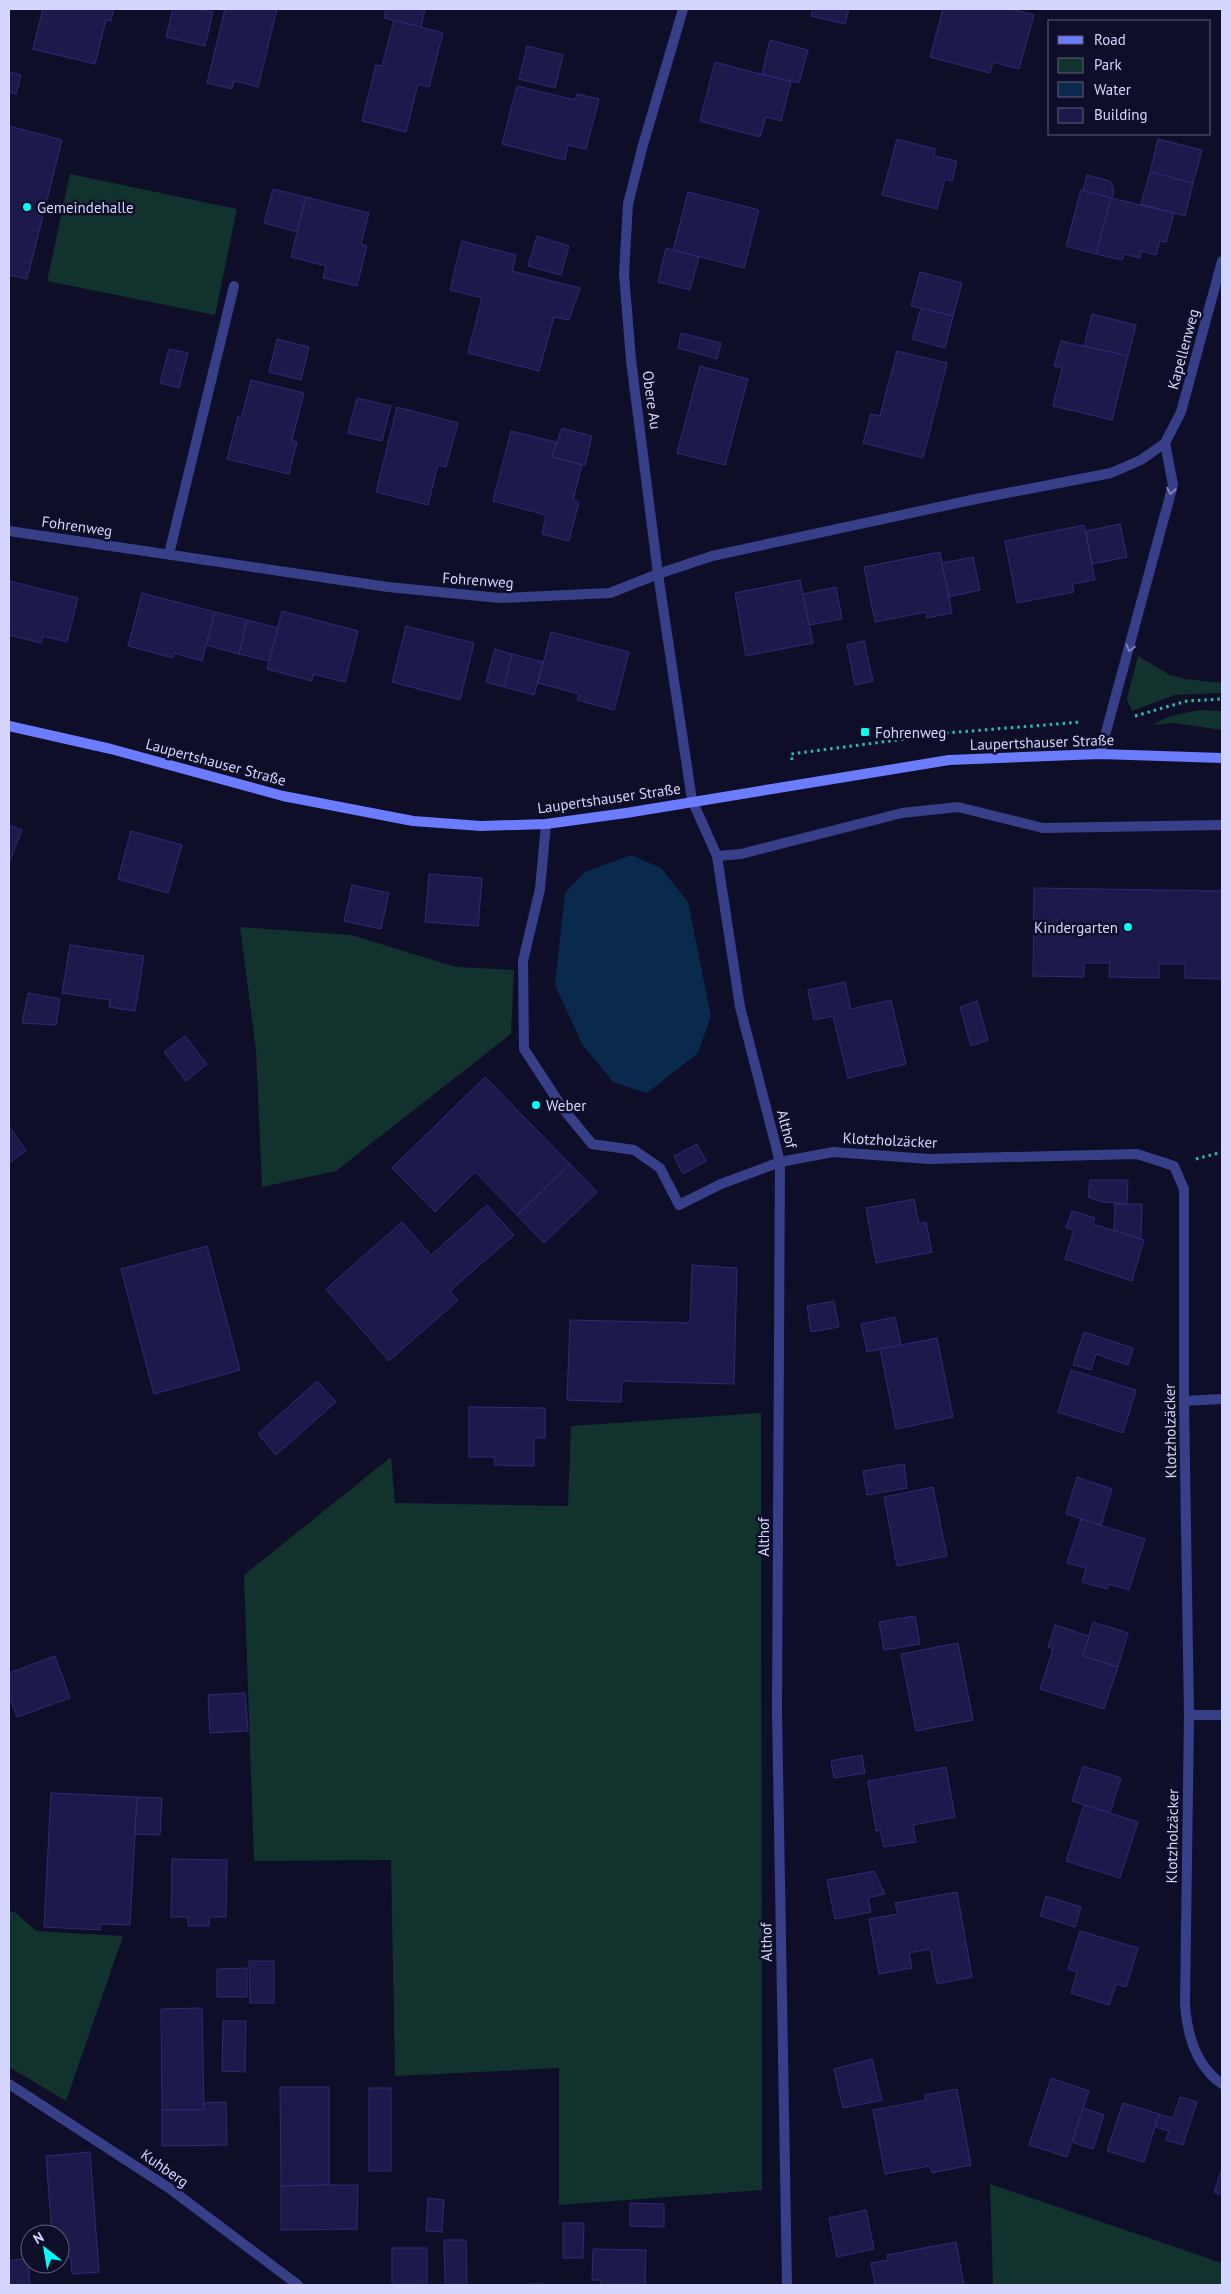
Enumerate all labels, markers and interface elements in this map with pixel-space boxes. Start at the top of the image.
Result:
legend [1048,20,1211,135]
text: Road [1094,30,1126,49]
text: Park [1094,55,1122,74]
text: Water [1094,80,1131,99]
text: Building [1094,105,1148,124]
place label: Gemeindehalle [37,198,134,217]
marker: Gemeindehalle [21,201,33,213]
street label: Kapellenweg [1163,307,1203,391]
street label: Obere Au [638,369,666,431]
one-way arrow [1166,486,1176,495]
street label: Fohrenweg [40,512,114,540]
street label: Fohrenweg [442,568,514,592]
one-way arrow [1125,643,1136,652]
place label: Fohrenweg [875,723,946,742]
marker: Fohrenweg [859,726,871,738]
street label: Laupertshauser Straße [969,730,1115,754]
street label: Laupertshauser Straße [144,734,288,790]
street label: Laupertshauser Straße [536,779,682,817]
place label: Kindergarten [1034,918,1118,937]
marker: Kindergarten [1122,921,1134,933]
place label: Weber [546,1096,586,1115]
marker: Weber [530,1099,542,1111]
street label: Althof [773,1108,802,1152]
street label: Klotzholzäcker [842,1128,938,1152]
street label: Klotzholzäcker [1160,1384,1180,1478]
street label: Althof [754,1516,773,1557]
street label: Klotzholzäcker [1162,1789,1182,1883]
street label: Althof [756,1921,776,1962]
street label: Kuhberg [137,2145,193,2191]
north arrow [20,2224,70,2274]
text: N [30,2228,47,2248]

